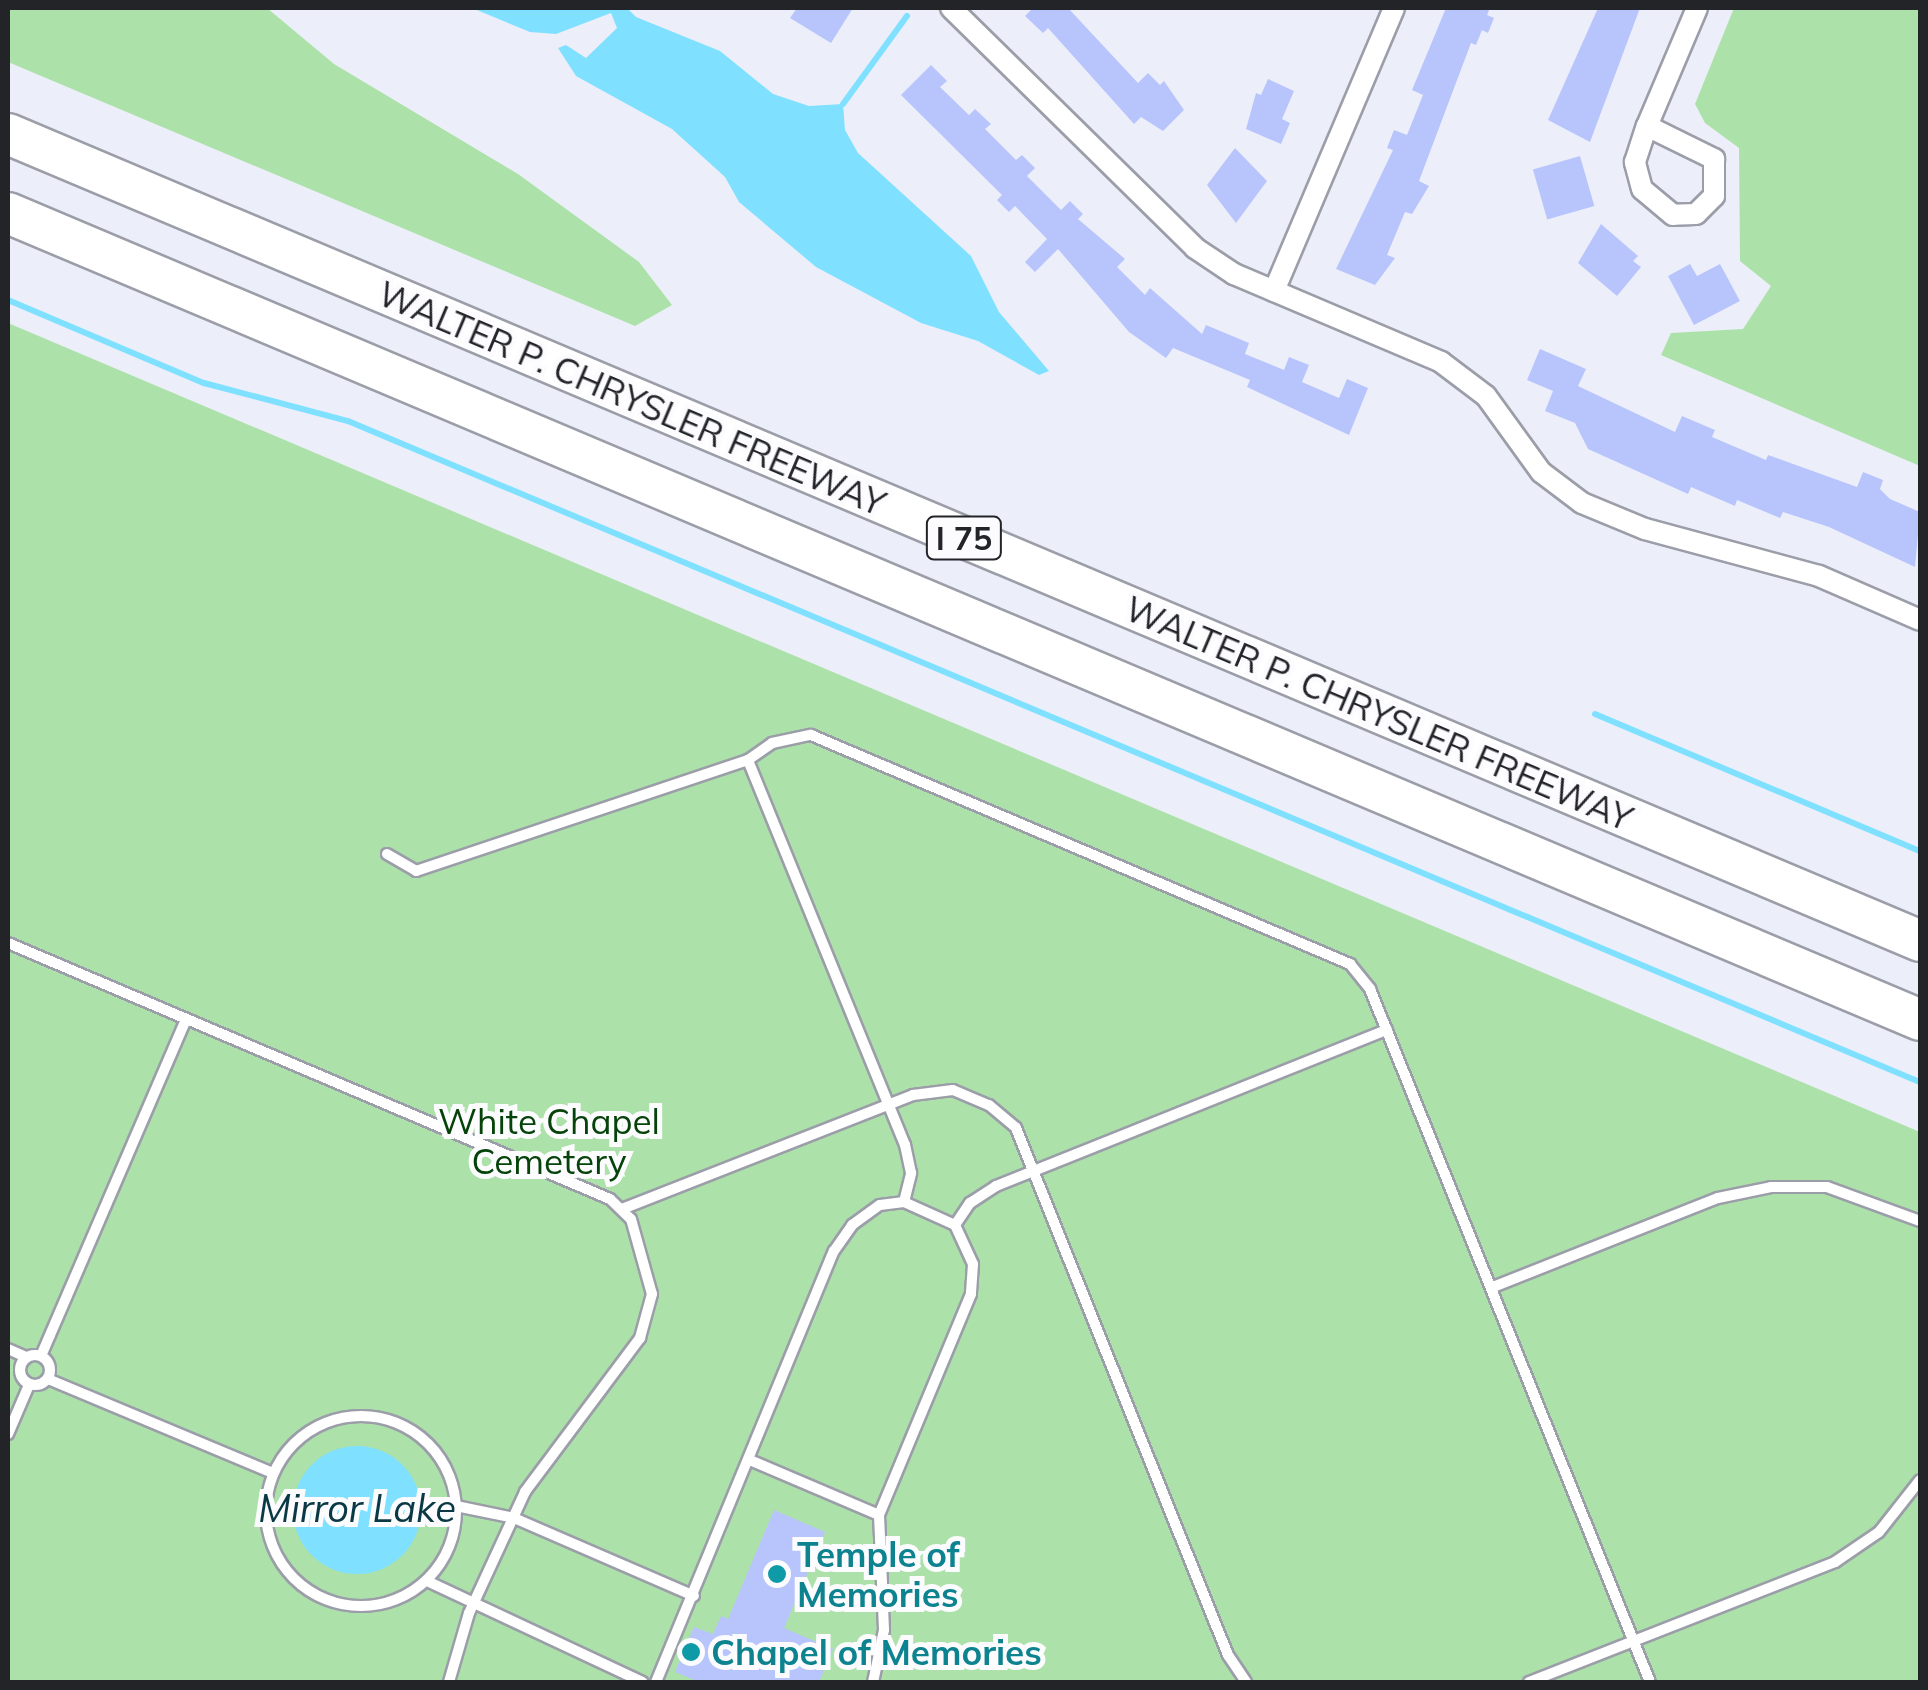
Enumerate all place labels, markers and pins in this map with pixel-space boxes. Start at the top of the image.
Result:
place label: Temple of Memories [797,1533,960,1615]
marker: Temple of Memories [766,1563,788,1585]
place label: Chapel of Memories [711,1631,1042,1673]
marker: Chapel of Memories [680,1641,702,1663]

